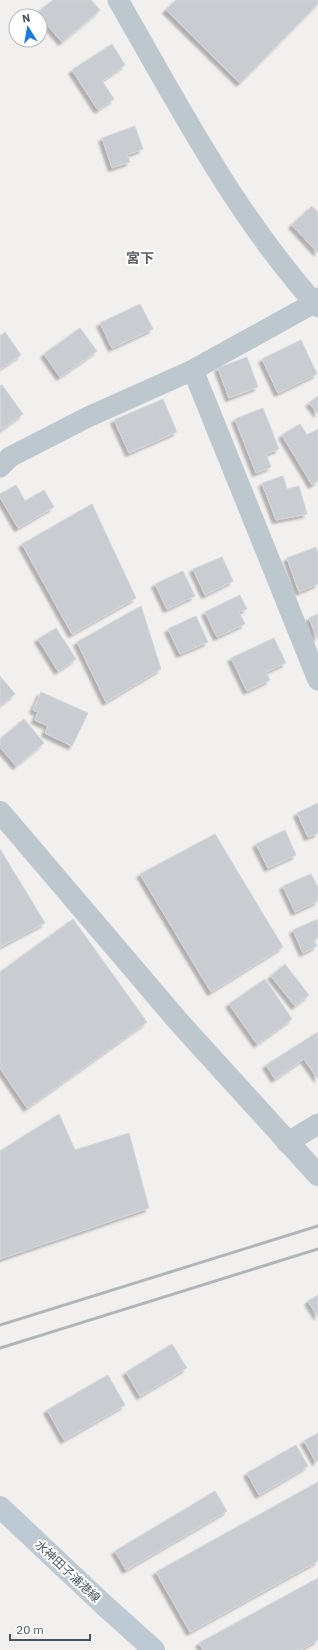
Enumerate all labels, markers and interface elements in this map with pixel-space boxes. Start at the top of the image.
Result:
north arrow [8,8,48,48]
text: N [21,11,31,26]
district label: 宮下 [126,249,154,267]
street label: 水神田子浦港線 [32,1537,104,1605]
scale bar [10,1616,90,1642]
text: 20 m [16,1622,44,1637]

